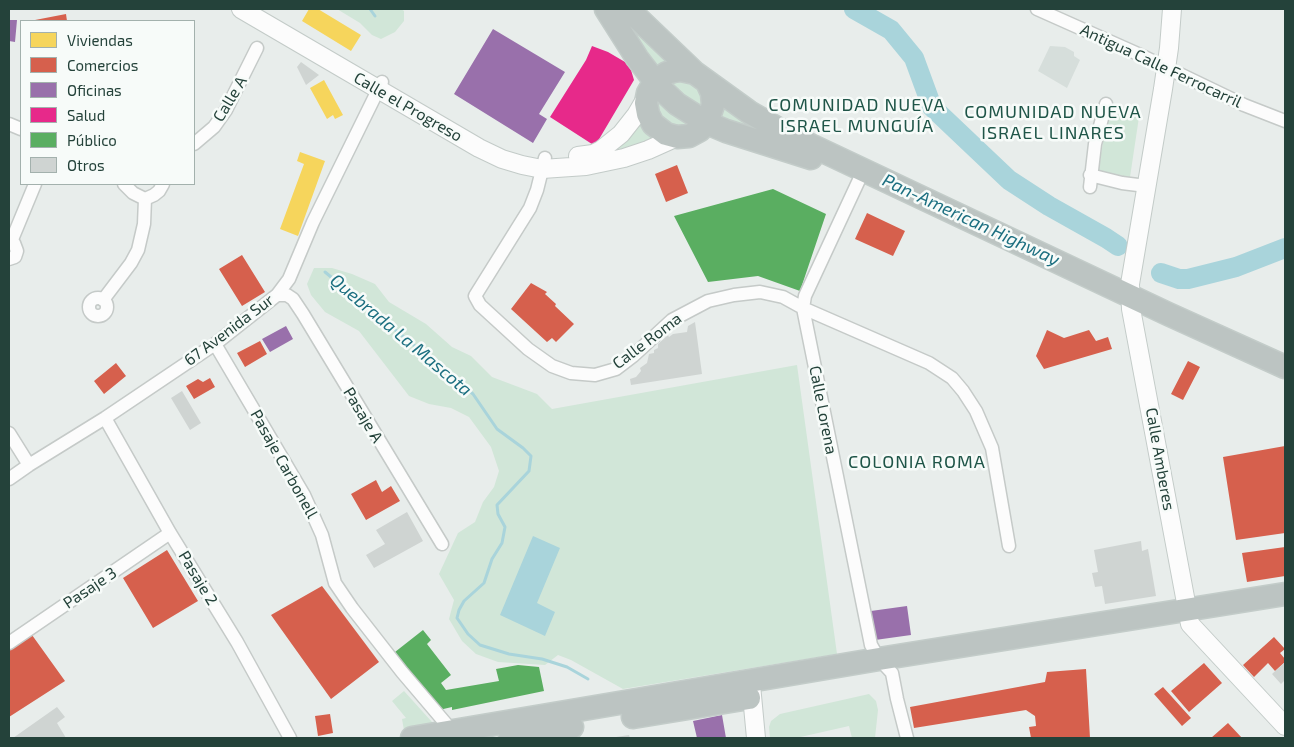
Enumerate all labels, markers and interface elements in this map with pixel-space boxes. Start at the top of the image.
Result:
legend [20,20,195,185]
street label: Antigua Calle Ferrocarril [1077,20,1245,112]
text: Viviendas [67,31,133,49]
text: Comercios [67,56,138,74]
street label: Calle el Progreso [350,68,466,146]
street label: Calle A [209,73,251,125]
text: Oficinas [67,81,122,99]
district label: COMUNIDAD NUEVA ISRAEL MUNGUÍA [766,94,948,136]
district label: COMUNIDAD NUEVA ISRAEL LINARES [962,101,1144,144]
text: Salud [67,106,105,124]
text: Público [67,131,117,149]
text: Otros [67,156,105,174]
water label: Pan-American Highway [879,169,1063,271]
water label: Quebrada La Mascota [326,269,476,401]
street label: 67 Avenida Sur [181,290,277,370]
street label: Calle Roma [609,309,685,373]
street label: Calle Lorena [805,364,841,456]
street label: Pasaje A [339,384,387,446]
street label: Pasaje Carbonell [246,406,322,522]
street label: Calle Amberes [1142,406,1178,512]
district label: COLONIA ROMA [847,451,987,473]
street label: Pasaje 2 [174,547,222,609]
street label: Pasaje 3 [60,563,120,613]

